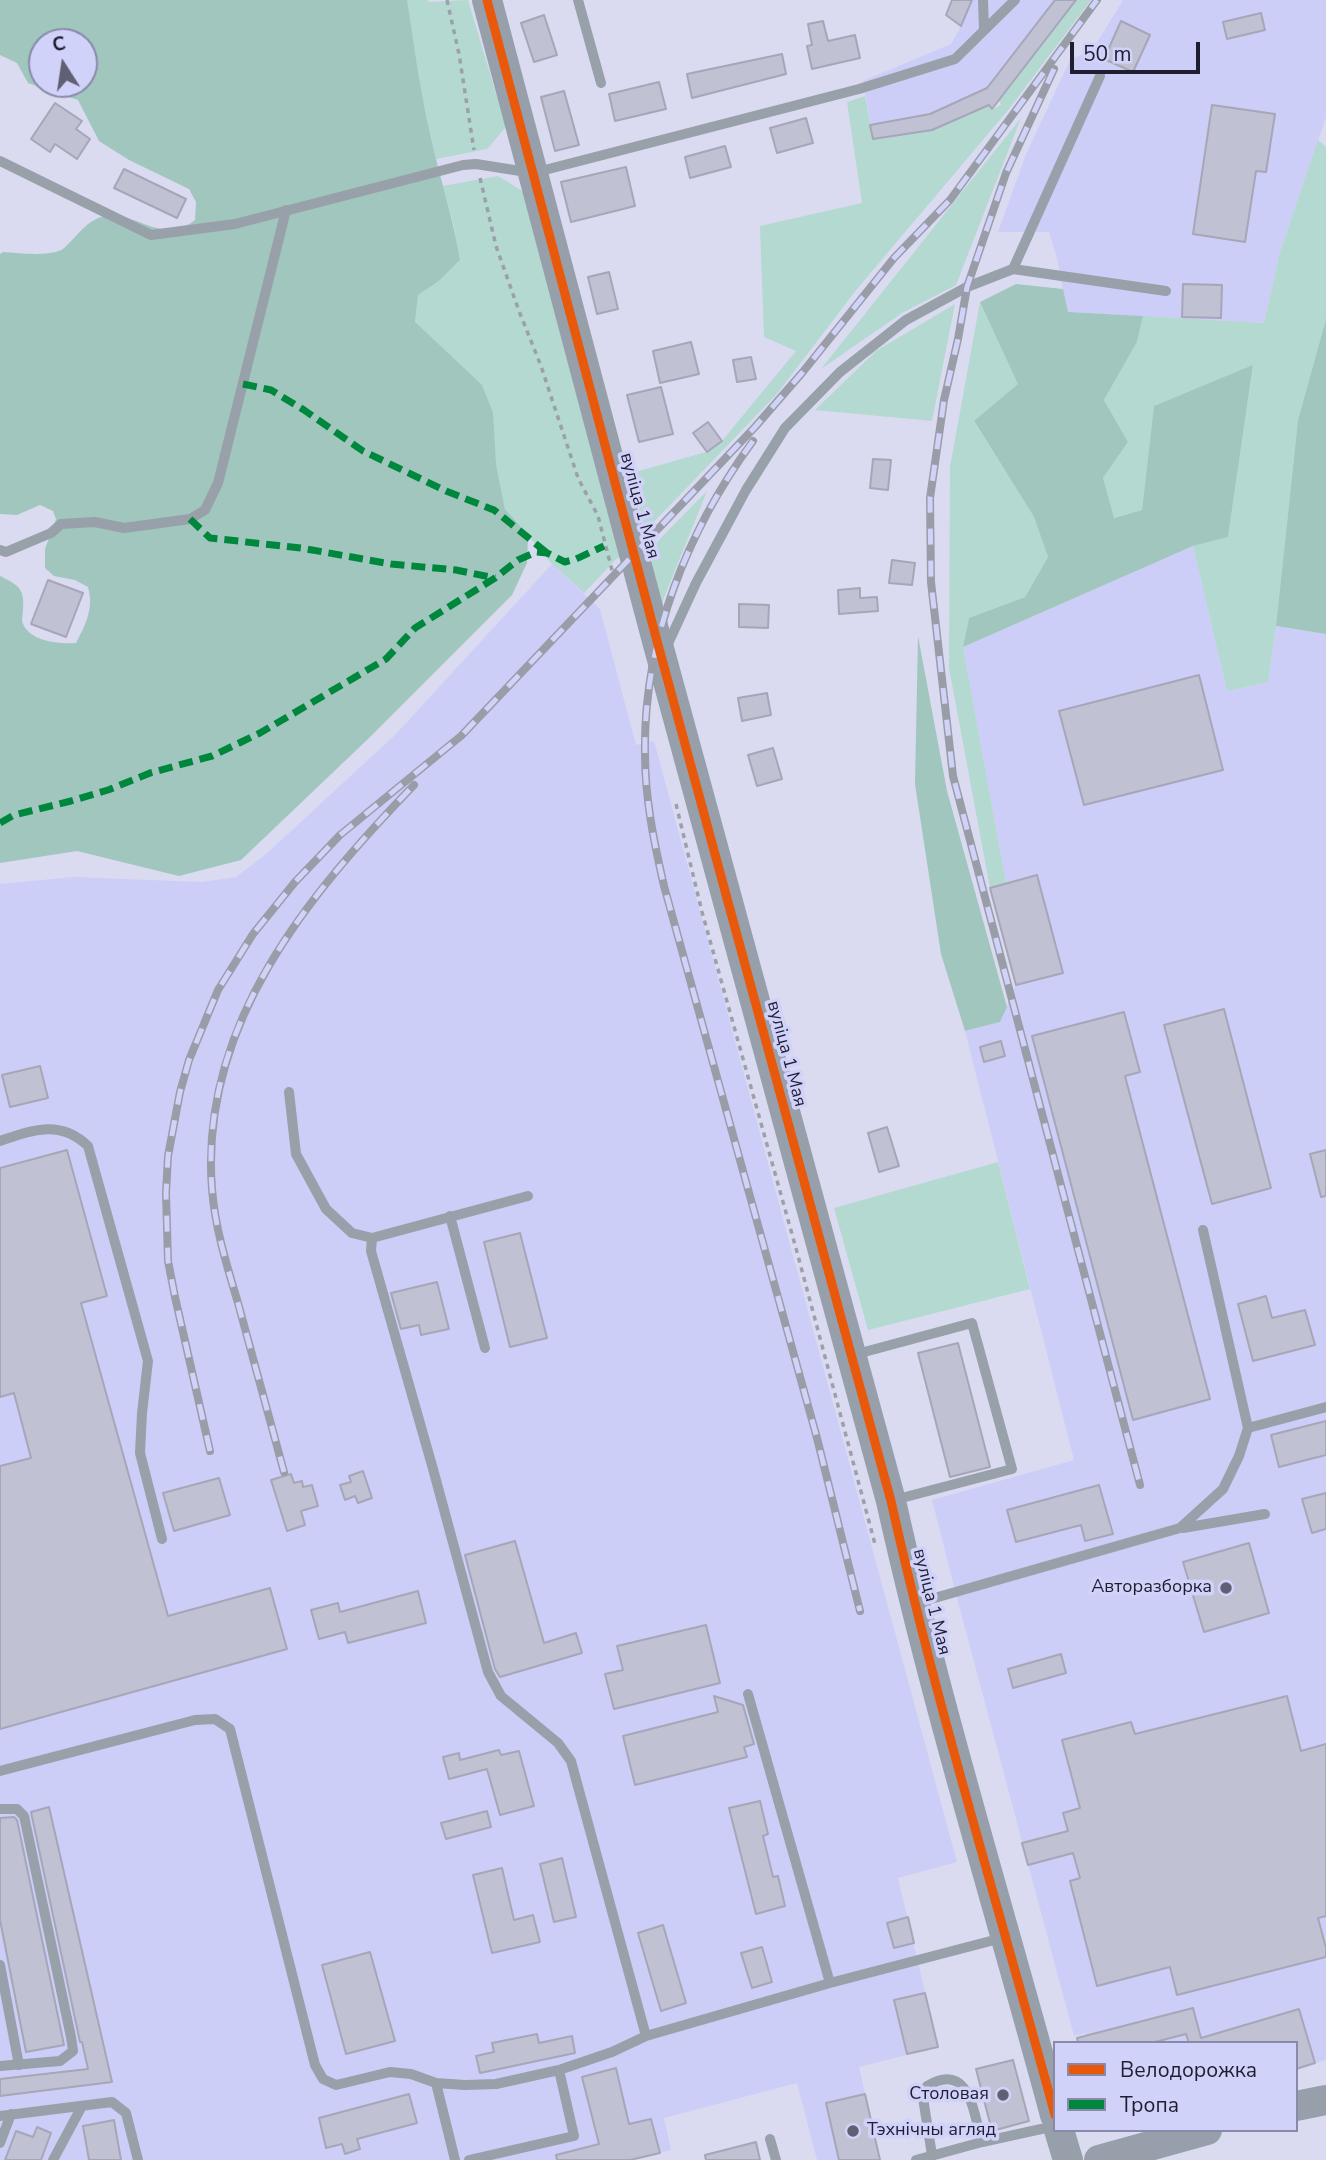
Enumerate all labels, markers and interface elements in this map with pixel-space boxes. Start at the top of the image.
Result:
north arrow [28,28,98,98]
scale bar [1074,28,1204,72]
text: С [50,30,68,58]
text: 50 m [1083,40,1132,68]
street label: вуліца 1 Мая [614,451,664,561]
street label: вуліца 1 Мая [761,999,811,1109]
street label: вуліца 1 Мая [907,1547,955,1657]
place label: Авторазборка [1091,1577,1212,1599]
marker: Авторазборка [1218,1580,1234,1596]
legend [1053,2041,1298,2132]
text: Велодорожка [1120,2056,1257,2084]
place label: Столовая [909,2084,989,2106]
marker: Столовая [995,2087,1011,2103]
text: Тропа [1120,2091,1179,2119]
place label: Тэхнічны агляд [867,2120,996,2142]
marker: Тэхнічны агляд [845,2123,861,2139]

